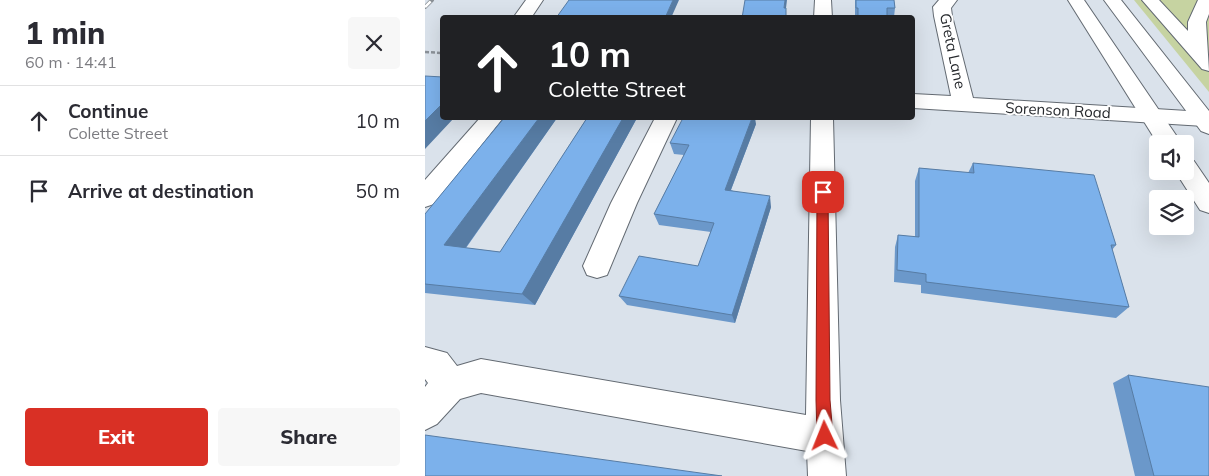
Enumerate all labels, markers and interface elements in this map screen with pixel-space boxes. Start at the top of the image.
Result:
street label: Greta Lane [936,11,970,91]
text: 1 min [25,14,105,52]
button: close [348,17,400,69]
text: 10 m [548,32,631,76]
icon: ahead [465,35,530,100]
text: 60 m · 14:41 [25,52,117,72]
text: Colette Street [548,75,686,103]
street label: Sorenson Road [1005,98,1111,122]
text: Continue [68,99,148,123]
icon: ahead [25,107,53,135]
text: 10 m [356,109,400,133]
text: Colette Street [68,123,168,143]
map controls [1149,135,1194,235]
button: sound [1149,135,1194,180]
pin [802,171,844,213]
icon: arrive [25,177,53,205]
icon: arrive [809,178,837,206]
text: Arrive at destination [68,179,254,203]
text: 50 m [356,179,400,203]
button: layers [1149,190,1194,235]
button: Exit [25,408,208,466]
button: Share [218,408,400,466]
position arrow [798,409,850,461]

